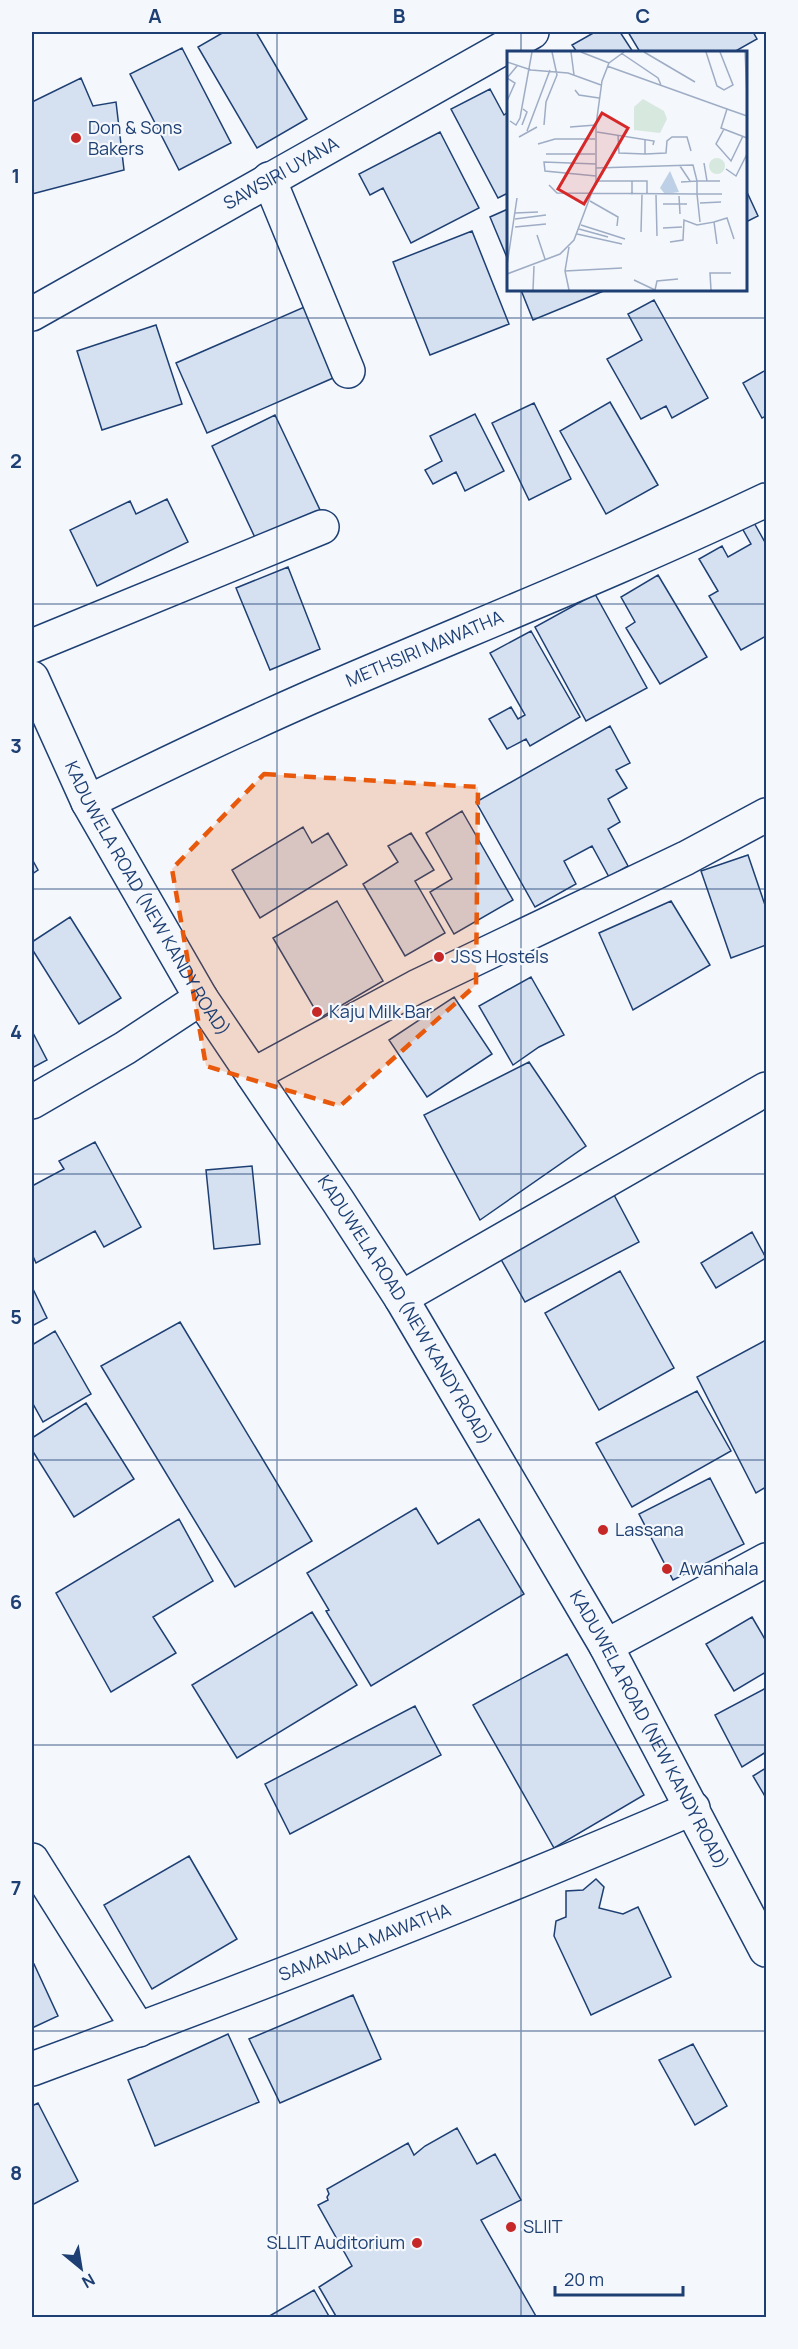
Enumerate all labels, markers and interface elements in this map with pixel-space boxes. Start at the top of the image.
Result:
text: A [148,2,162,29]
text: B [393,2,406,29]
text: C [636,2,650,29]
inset map [507,51,747,291]
place label: Don & Sons Bakers [88,115,182,160]
street label: SAWSIRI UYANA [219,130,343,215]
marker: Don & Sons Bakers [69,131,83,145]
text: 1 [12,162,20,189]
text: 2 [10,447,22,474]
street label: METHSIRI MAWATHA [342,604,507,692]
text: 3 [10,732,22,759]
street label: KADUWELA ROAD (NEW KANDY ROAD) [60,757,236,1040]
place label: JSS Hostels [451,944,549,968]
marker: JSS Hostels [432,950,446,964]
place label: Kaju Milk Bar [329,999,433,1023]
marker: Kaju Milk Bar [310,1005,324,1019]
text: 4 [10,1018,22,1045]
street label: KADUWELA ROAD (NEW KANDY ROAD) [313,1170,498,1449]
text: 5 [10,1303,22,1330]
place label: Lassana [615,1517,684,1541]
marker: Lassana [596,1523,610,1537]
place label: Awanhala [679,1556,759,1580]
marker: Awanhala [660,1562,674,1576]
street label: KADUWELA ROAD (NEW KANDY ROAD) [565,1586,734,1873]
text: 6 [10,1588,22,1615]
text: 7 [11,1874,21,1901]
street label: SAMANALA MAWATHA [275,1897,454,1986]
text: 8 [10,2159,22,2186]
place label: SLIIT [523,2214,563,2238]
marker: SLIIT [504,2220,518,2234]
place label: SLLIT Auditorium [266,2230,405,2254]
marker: SLLIT Auditorium [410,2236,424,2250]
north arrow [51,2238,111,2298]
scale bar [555,2259,682,2297]
text: 20 m [564,2267,604,2291]
text: N [78,2269,99,2293]

